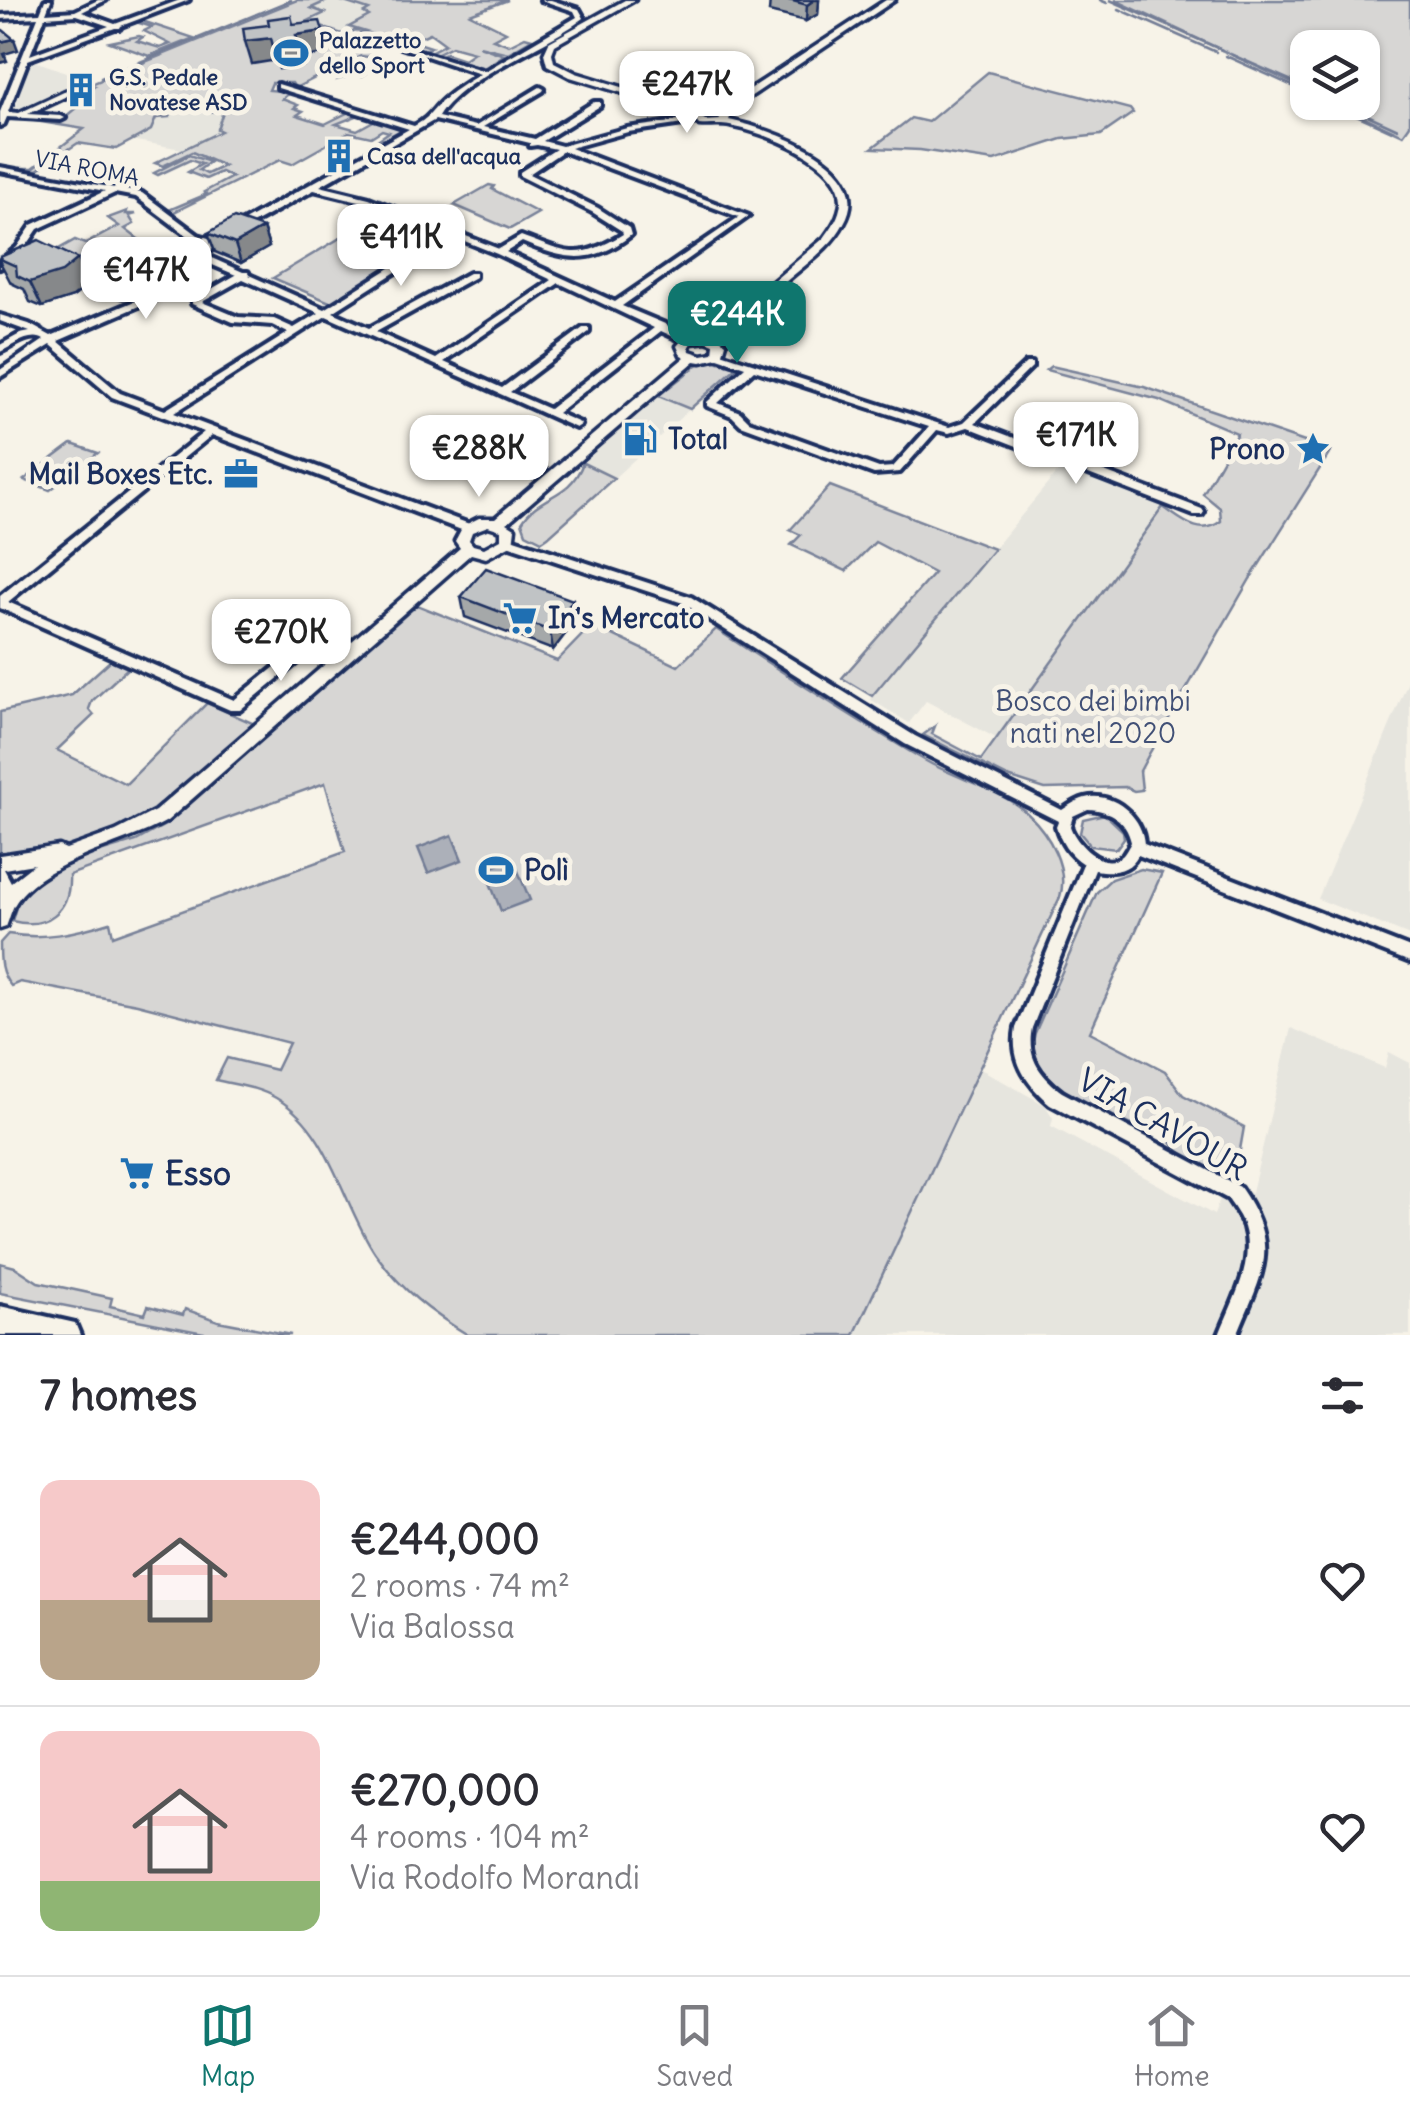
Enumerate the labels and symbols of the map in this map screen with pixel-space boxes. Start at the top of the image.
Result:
place label: Palazzetto dello Sport [319,26,425,79]
sports icon: Palazzetto dello Sport [272,34,310,72]
pin: €247K [617,51,757,136]
place label: G.S. Pedale Novatese ASD [109,63,248,116]
building icon: G.S. Pedale Novatese ASD [62,71,100,109]
building icon: Casa dell'acqua [320,137,358,175]
place label: Casa dell'acqua [367,142,521,170]
street label: VIA ROMA [32,144,142,192]
pin: €411K [331,204,471,289]
pin: €147K [76,237,216,322]
pin: €244K [667,281,807,366]
pin: €171K [1006,402,1146,487]
pin: €288K [409,415,549,500]
fuel station icon: Total [621,420,659,458]
place label: Total [668,421,728,457]
place icon: Prono [1294,430,1332,468]
place label: Prono [1209,431,1285,467]
office icon: Mail Boxes Etc. [222,455,260,493]
place label: Mail Boxes Etc. [29,456,213,492]
pin: €270K [211,599,351,684]
supermarket icon: In's Mercato [501,599,539,637]
place label: In's Mercato [548,600,705,636]
park label: Bosco dei bimbi nati nel 2020 [995,683,1191,751]
sports icon: Polì [477,851,515,889]
place label: Polì [524,852,569,888]
street label: VIA CAVOUR [1071,1059,1255,1189]
place label: Esso [165,1153,231,1194]
supermarket icon: Esso [118,1154,156,1192]

